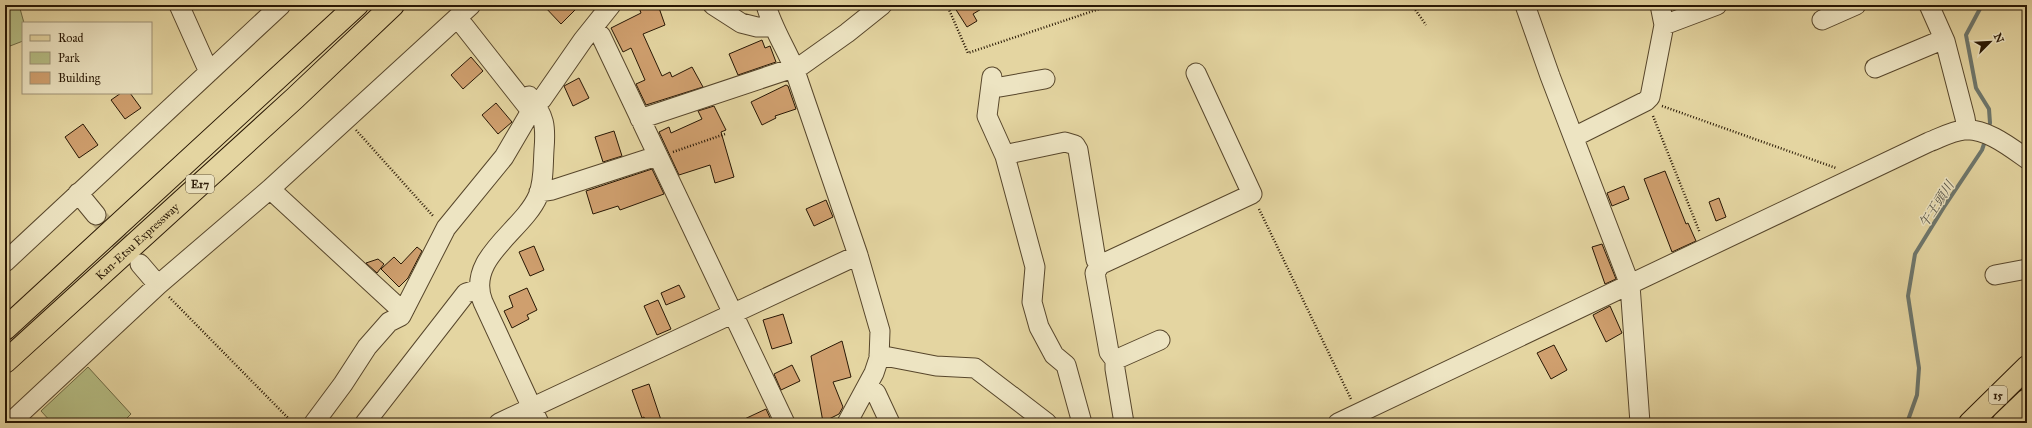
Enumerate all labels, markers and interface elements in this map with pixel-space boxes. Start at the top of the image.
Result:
legend [22,22,152,94]
north arrow [1970,22,2010,62]
text: Road [58,31,84,45]
text: N [1991,31,2007,46]
text: Park [58,51,80,65]
text: Building [58,71,101,86]
road number: E17 [186,175,214,193]
water label: 午王頭川 [1916,177,1959,231]
street label: Kan-Etsu Expressway [93,200,182,283]
road number: 15 [1989,386,2007,404]

